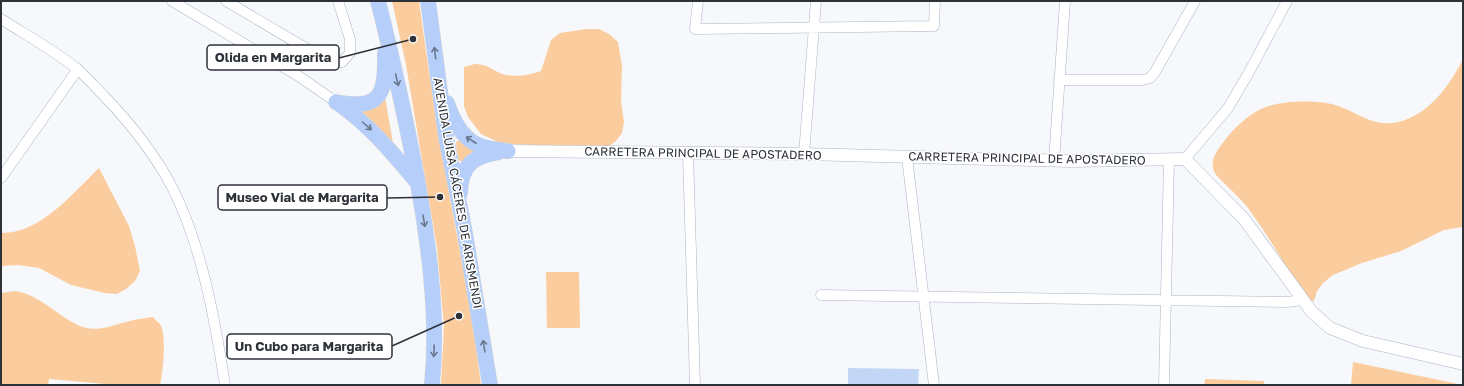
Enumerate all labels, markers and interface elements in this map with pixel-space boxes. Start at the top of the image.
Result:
callout: Olida en Margarita [207,45,339,70]
one-way arrow [431,47,439,60]
text: Olida en Margarita [215,49,332,65]
one-way arrow [394,73,402,86]
street label: AVENIDA LUISA CÁCERES DE ARISMENDI [430,76,486,310]
one-way arrow [361,121,372,130]
one-way arrow [465,136,477,144]
street label: CARRETERA PRINCIPAL DE APOSTADERO [584,143,822,163]
street label: CARRETERA PRINCIPAL DE APOSTADERO [908,148,1146,168]
callout: Museo Vial de Margarita [218,185,387,210]
text: Museo Vial de Margarita [225,189,379,205]
one-way arrow [421,214,429,227]
callout: Un Cubo para Margarita [227,334,392,359]
text: Un Cubo para Margarita [235,338,384,354]
one-way arrow [480,340,488,353]
one-way arrow [431,344,438,357]

